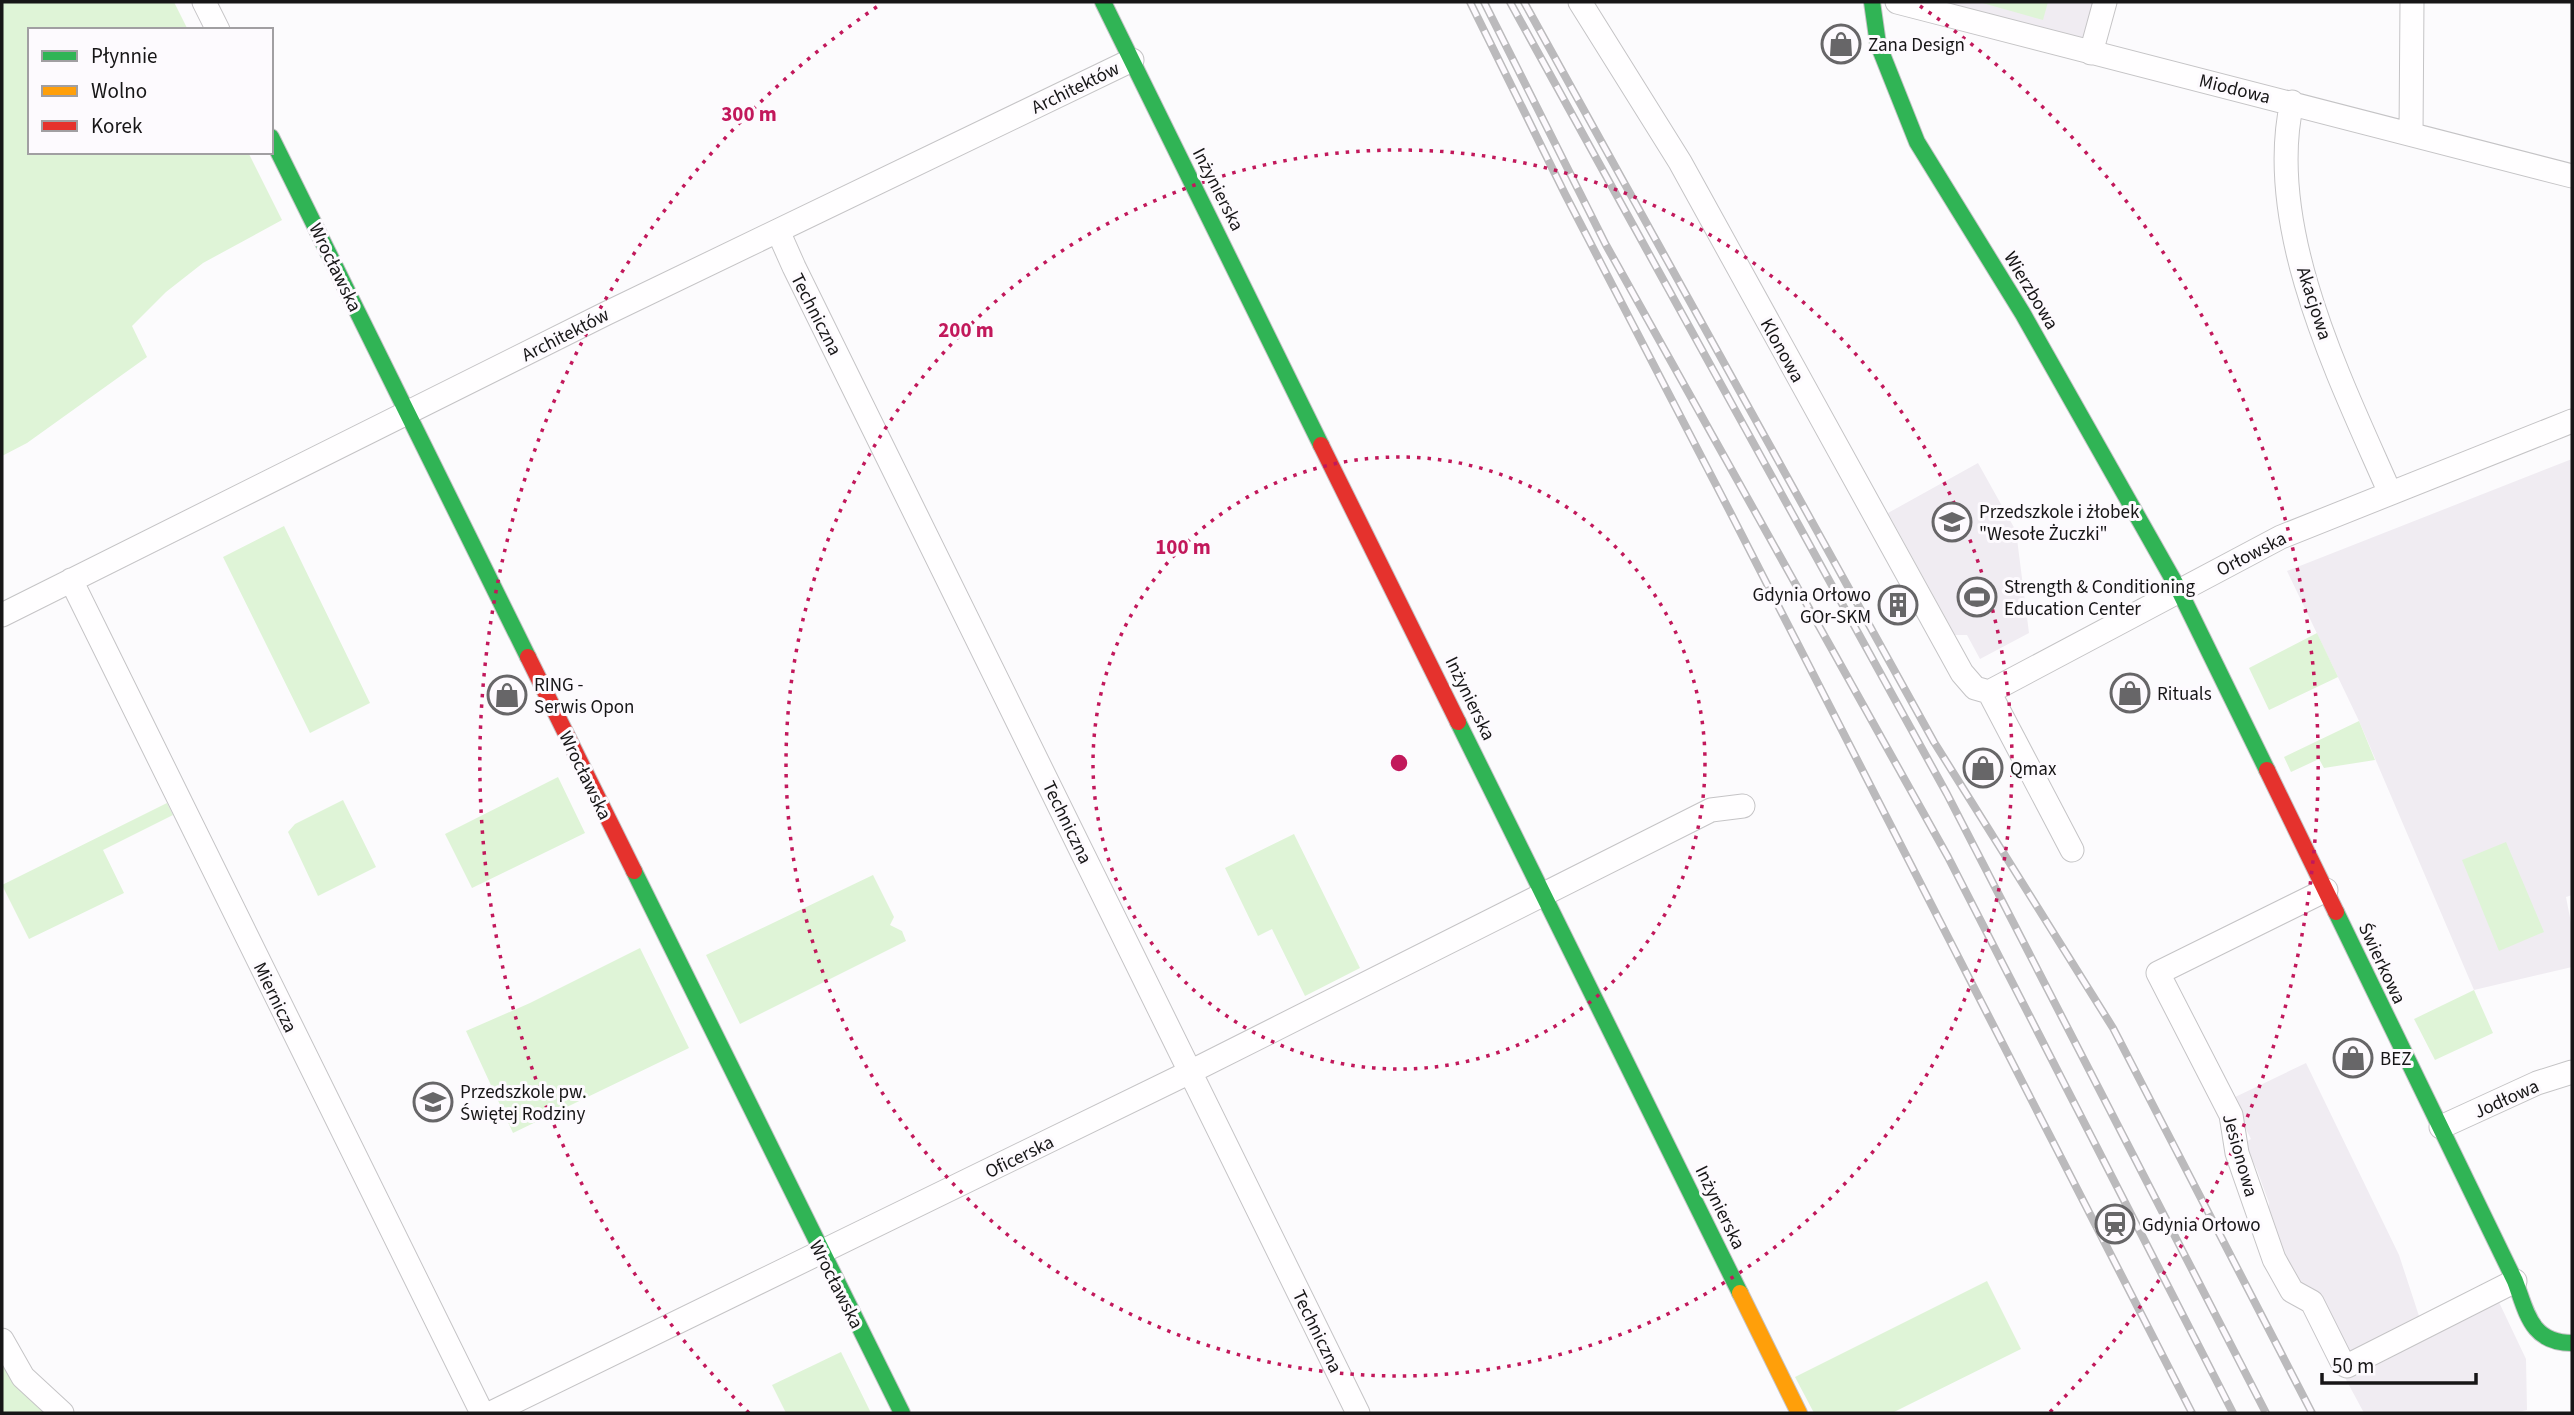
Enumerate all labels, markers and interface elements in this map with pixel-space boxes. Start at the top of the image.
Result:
shop icon: Zana Design [1820,23,1862,65]
legend [28,28,273,154]
place label: Zana Design [1868,32,1965,59]
text: Płynnie [91,41,158,71]
street label: Architektów [1027,55,1125,121]
street label: Miodowa [2196,68,2273,111]
text: Wolno [91,76,147,106]
text: 300 m [721,99,777,129]
text: Korek [91,111,143,141]
street label: Inżynierska [1185,143,1250,236]
street label: Wrocławska [301,219,368,317]
street label: Wierzbowa [1997,246,2065,335]
street label: Akacjowa [2289,263,2338,344]
street label: Techniczna [783,269,848,361]
street label: Architektów [517,302,614,369]
street label: Klonowa [1753,314,1810,388]
text: 200 m [938,315,994,345]
place label: Przedszkole i żłobek "Wesołe Żuczki" [1979,499,2140,548]
school or university icon: Przedszkole i żłobek "Wesołe Żuczki" [1931,501,1973,543]
street label: Orłowska [2212,525,2291,584]
text: 100 m [1155,532,1211,562]
place label: Strength & Conditioning Education Center [2004,574,2195,623]
sports icon: Strength & Conditioning Education Center [1956,576,1998,618]
place label: Gdynia Orłowo GOr-SKM [1752,582,1871,631]
building icon: Gdynia Orłowo GOr-SKM [1877,584,1919,626]
street label: Inżynierska [1438,652,1502,745]
place label: RING - Serwis Opon [534,672,634,721]
shop icon: Rituals [2109,672,2151,714]
shop icon: RING - Serwis Opon [486,674,528,716]
place label: Rituals [2157,681,2212,708]
street label: Wrocławska [551,727,618,825]
shop icon: Qmax [1962,747,2004,789]
centre of rings [1387,751,1411,775]
place label: Qmax [2010,756,2057,783]
street label: Techniczna [1035,777,1098,869]
street label: Świerkowa [2351,919,2412,1009]
street label: Miernicza [246,958,303,1037]
shop icon: BEZ [2332,1037,2374,1079]
place label: BEZ [2380,1046,2411,1073]
street label: Jodłowa [2470,1073,2544,1126]
place label: Przedszkole pw. Świętej Rodziny [460,1079,587,1128]
school or university icon: Przedszkole pw. Świętej Rodziny [412,1081,454,1123]
street label: Jesionowa [2215,1111,2264,1200]
street label: Oficerska [981,1129,1059,1186]
street label: Inżynierska [1688,1161,1752,1254]
station icon: Gdynia Orłowo [2094,1203,2136,1245]
place label: Gdynia Orłowo [2142,1212,2261,1239]
street label: Wrocławska [802,1236,869,1334]
street label: Techniczna [1285,1286,1348,1378]
scale bar [2322,1342,2476,1386]
text: 50 m [2332,1351,2374,1381]

